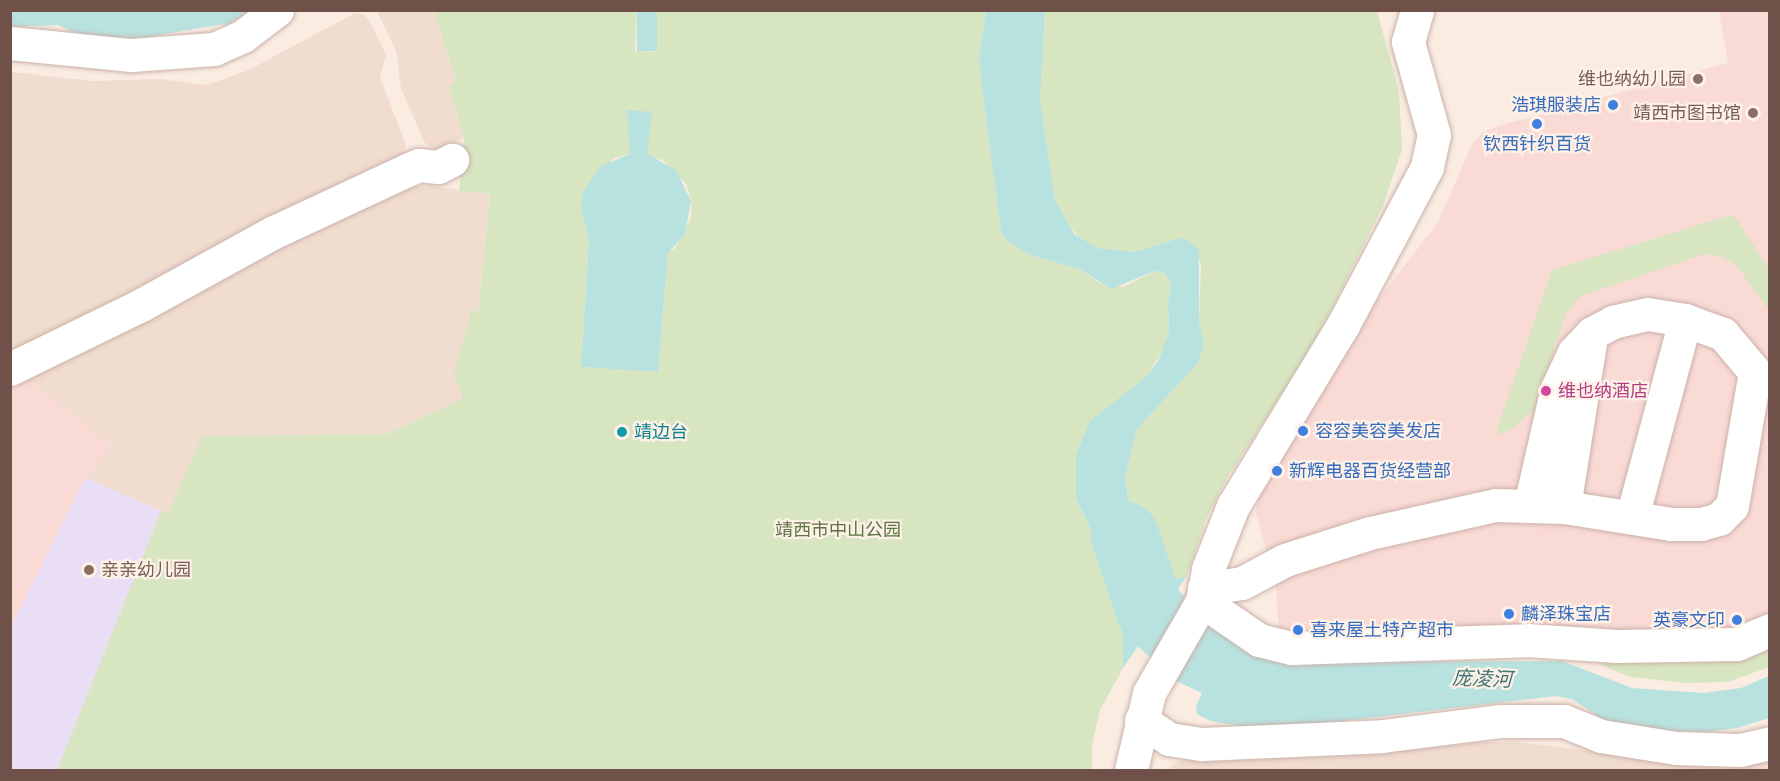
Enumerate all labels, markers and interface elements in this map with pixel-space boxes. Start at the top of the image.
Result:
place label: 维也纳幼儿园 [1578,68,1686,90]
marker: 维也纳幼儿园 [1691,72,1705,86]
place label: 浩琪服装店 [1511,94,1601,116]
marker: 浩琪服装店 [1606,98,1620,112]
place label: 靖西市图书馆 [1633,102,1741,124]
marker: 靖西市图书馆 [1746,106,1760,120]
marker: 钦西针织百货 [1530,117,1544,131]
place label: 钦西针织百货 [1483,133,1591,155]
place label: 维也纳酒店 [1558,380,1648,402]
marker: 维也纳酒店 [1539,384,1553,398]
place label: 容容美容美发店 [1315,420,1441,442]
place label: 靖边台 [634,421,688,443]
marker: 容容美容美发店 [1296,424,1310,438]
marker: 靖边台 [615,425,629,439]
place label: 新辉电器百货经营部 [1289,460,1451,482]
marker: 新辉电器百货经营部 [1270,464,1284,478]
park label: 靖西市中山公园 [775,519,901,541]
place label: 亲亲幼儿园 [101,559,191,581]
marker: 亲亲幼儿园 [82,563,96,577]
place label: 麟泽珠宝店 [1521,603,1611,625]
marker: 麟泽珠宝店 [1502,607,1516,621]
place label: 英豪文印 [1653,609,1725,631]
marker: 英豪文印 [1730,613,1744,627]
place label: 喜来屋土特产超市 [1310,619,1454,641]
marker: 喜来屋土特产超市 [1291,623,1305,637]
water label: 庞凌河 [1452,666,1512,692]

